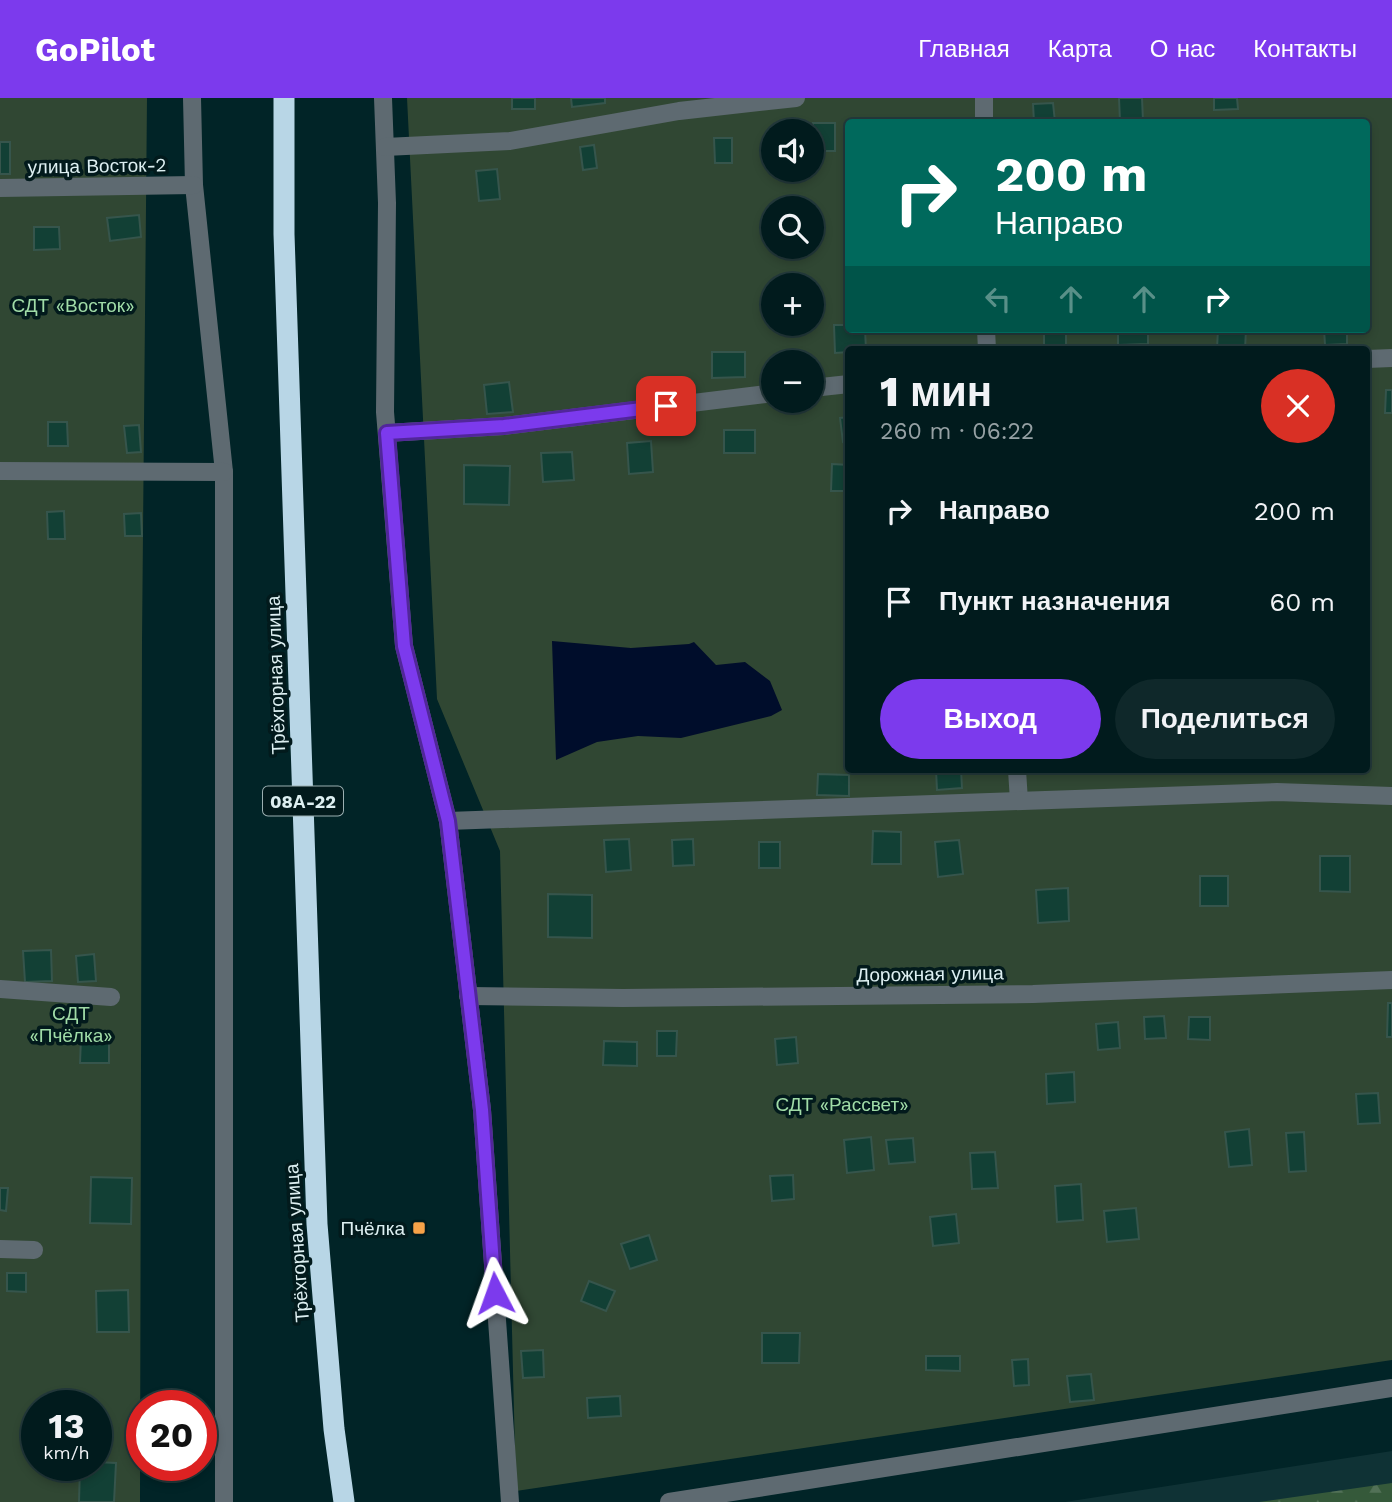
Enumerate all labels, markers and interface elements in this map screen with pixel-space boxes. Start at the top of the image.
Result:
text: GoPilot [35,30,155,69]
text: Главная [918,35,1010,63]
text: Карта [1048,35,1112,63]
text: О нас [1150,35,1215,63]
text: Контакты [1253,35,1357,63]
map controls [761,119,824,413]
button: sound [761,119,824,182]
text: 200 m [995,145,1147,203]
icon: right [880,147,971,238]
street label: улица Восток-2 [27,153,167,179]
button: search [761,196,824,259]
text: Направо [995,204,1123,242]
button: + [761,273,824,336]
icon: left [979,280,1017,318]
icon: ahead [1052,280,1090,318]
icon: ahead [1125,280,1163,318]
icon: right [1198,280,1236,318]
park label: СДТ «Восток» [11,294,135,317]
button: − [761,350,824,413]
text: 1 мин [880,367,992,416]
button: close [1261,369,1335,443]
pin [636,376,696,436]
icon: arrive [647,387,685,425]
text: 260 m · 06:22 [880,418,1034,445]
icon: right [880,492,918,530]
text: Направо [939,495,1050,525]
text: 200 m [1254,496,1335,526]
icon: arrive [880,583,918,621]
text: Пункт назначения [939,586,1170,616]
text: 60 m [1269,587,1335,617]
street label: Трёхгорная улица [262,595,290,755]
button: Выход [880,679,1101,759]
button: Поделиться [1115,679,1335,759]
road number: 08А-22 [263,786,343,816]
street label: Дорожная улица [856,961,1004,987]
park label: СДТ «Пчёлка» [29,1002,113,1047]
park label: СДТ «Рассвет» [775,1093,909,1116]
street label: Трёхгорная улица [280,1163,314,1323]
place label: Пчёлка [340,1217,405,1240]
marker: Пчёлка [411,1220,427,1236]
position arrow [458,1256,532,1330]
speed limit sign: 20 [126,1390,217,1481]
text: 13 [49,1405,84,1447]
text: km/h [43,1442,90,1463]

